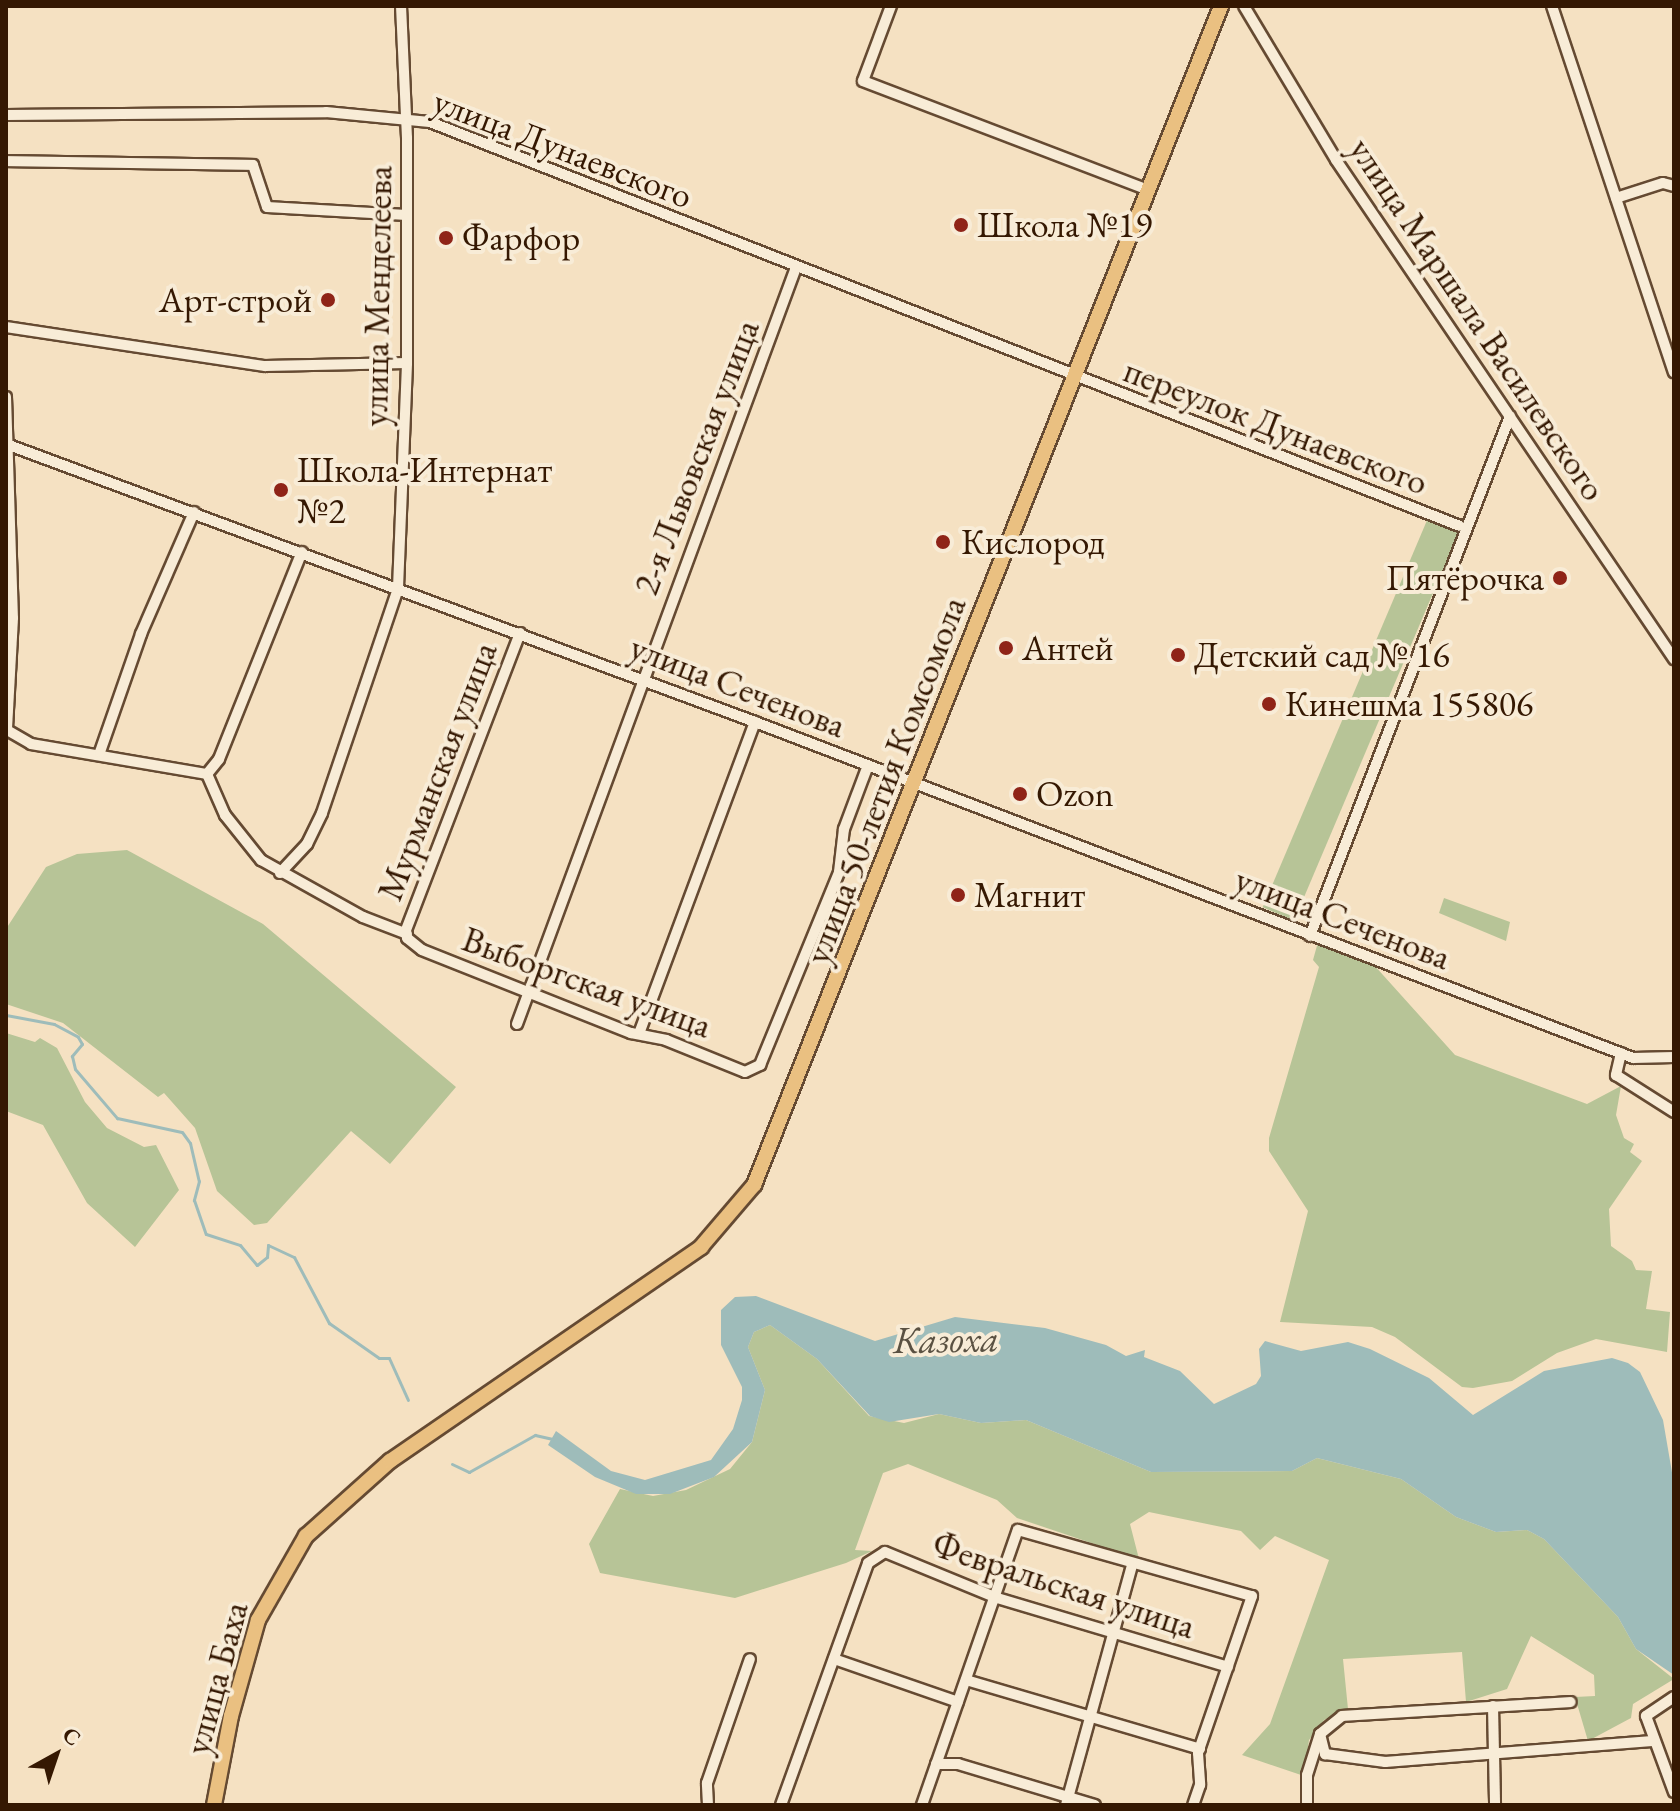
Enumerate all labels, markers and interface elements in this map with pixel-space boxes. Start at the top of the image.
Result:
street label: улица Дунаевского [427,79,699,217]
street label: улица Маршала Василевского [1340,129,1616,509]
street label: улица Менделеева [353,165,401,427]
place label: Школа №19 [977,203,1152,247]
place label: Фарфор [462,216,580,260]
marker: Школа №19 [952,216,970,234]
marker: Фарфор [437,229,455,247]
place label: Арт-строй [159,278,312,322]
marker: Арт-строй [319,291,337,309]
street label: 2-я Львовская улица [624,313,768,601]
street label: переулок Дунаевского [1118,348,1434,504]
place label: Школа-Интернат №2 [297,447,552,532]
marker: Школа-Интернат №2 [272,481,290,499]
place label: Кислород [961,520,1105,564]
marker: Кислород [932,531,954,553]
place label: Пятёрочка [1386,556,1544,600]
marker: Пятёрочка [1551,569,1569,587]
street label: улица 50-летия Комсомола [795,590,975,970]
street label: улица Сеченова [624,625,852,747]
place label: Антей [1022,626,1113,670]
place label: Детский сад № 16 [1194,633,1450,677]
street label: Мурманская улица [368,636,506,906]
marker: Антей [997,639,1015,657]
marker: Детский сад № 16 [1169,646,1187,664]
place label: Кинешма 155806 [1285,682,1533,726]
marker: Кинешма 155806 [1260,695,1278,713]
place label: Ozon [1036,772,1114,816]
marker: Ozon [1011,785,1029,803]
street label: улица Сеченова [1229,857,1457,979]
place label: Магнит [974,873,1085,917]
marker: Магнит [949,886,967,904]
street label: Выборгская улица [457,917,717,1047]
water label: Казоха [893,1315,999,1363]
street label: Февральская улица [927,1522,1201,1648]
street label: улица Баха [175,1597,257,1759]
north arrow [16,1715,96,1795]
text: С [56,1720,87,1752]

